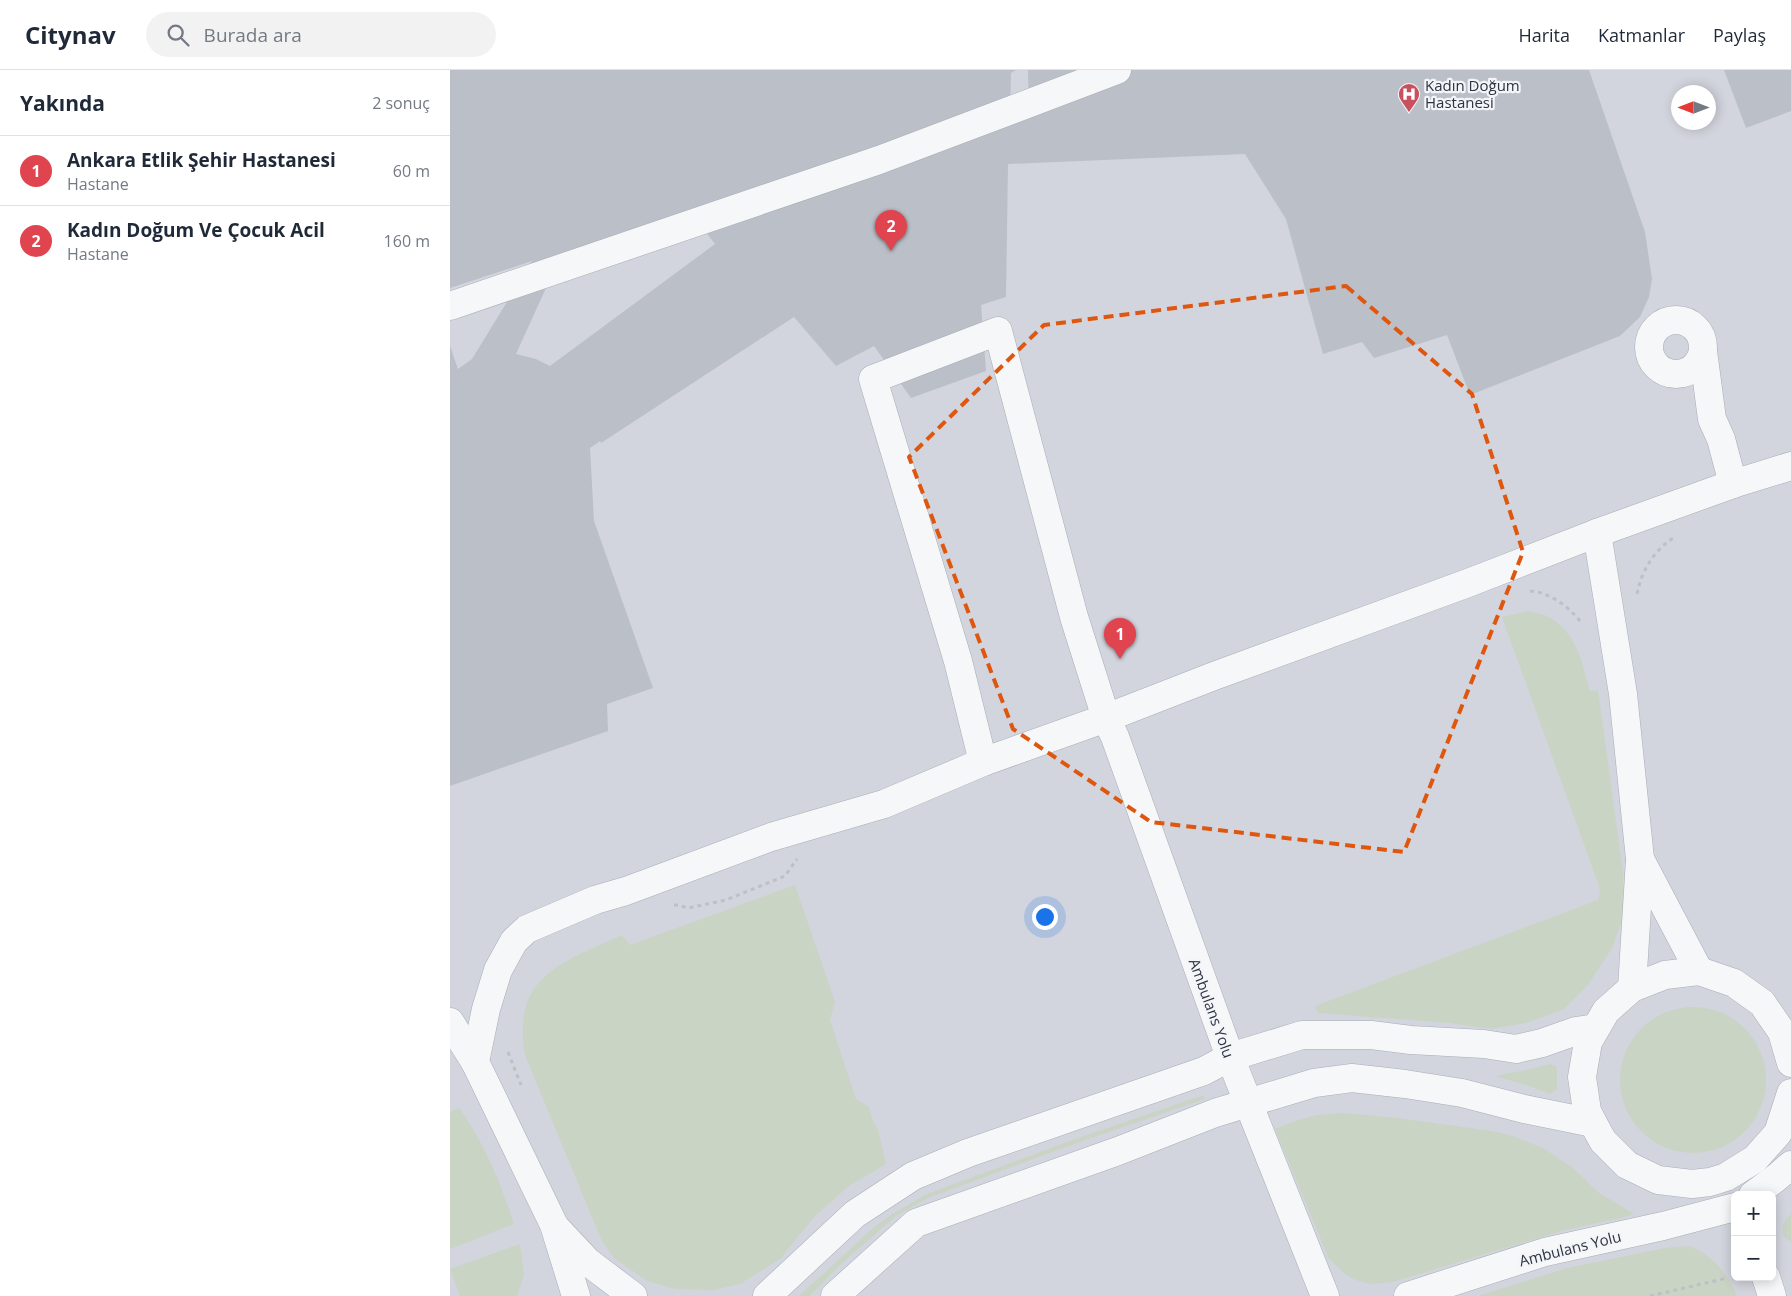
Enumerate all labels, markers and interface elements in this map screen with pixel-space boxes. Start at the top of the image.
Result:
search box [146,12,496,57]
text: Citynav [25,18,116,51]
icon: search [164,21,192,49]
text: Burada ara [204,22,302,48]
text: Harita [1518,23,1570,47]
text: Katmanlar [1598,23,1685,47]
text: Paylaş [1713,23,1766,47]
place label: Kadın Doğum Hastanesi [1425,75,1520,112]
hospital icon: Kadın Doğum Hastanesi [1397,82,1421,113]
north arrow [1671,85,1716,130]
text: Yakında [20,89,105,117]
text: 2 sonuç [372,92,430,114]
text: Ankara Etlik Şehir Hastanesi [67,147,336,173]
text: 1 [31,160,41,182]
text: 60 m [393,160,430,182]
text: Hastane [67,173,129,195]
pin: 2 [875,210,907,251]
text: Kadın Doğum Ve Çocuk Acil [67,217,325,243]
text: 2 [31,230,41,252]
text: 160 m [384,230,430,252]
text: Hastane [67,243,129,265]
pin: 1 [1104,618,1136,659]
your location [1032,904,1058,930]
street label: Ambulans Yolu [1185,955,1239,1061]
map controls [1731,1191,1776,1281]
button: + [1731,1191,1776,1236]
street label: Ambulans Yolu [1517,1226,1623,1270]
button: − [1731,1236,1776,1281]

